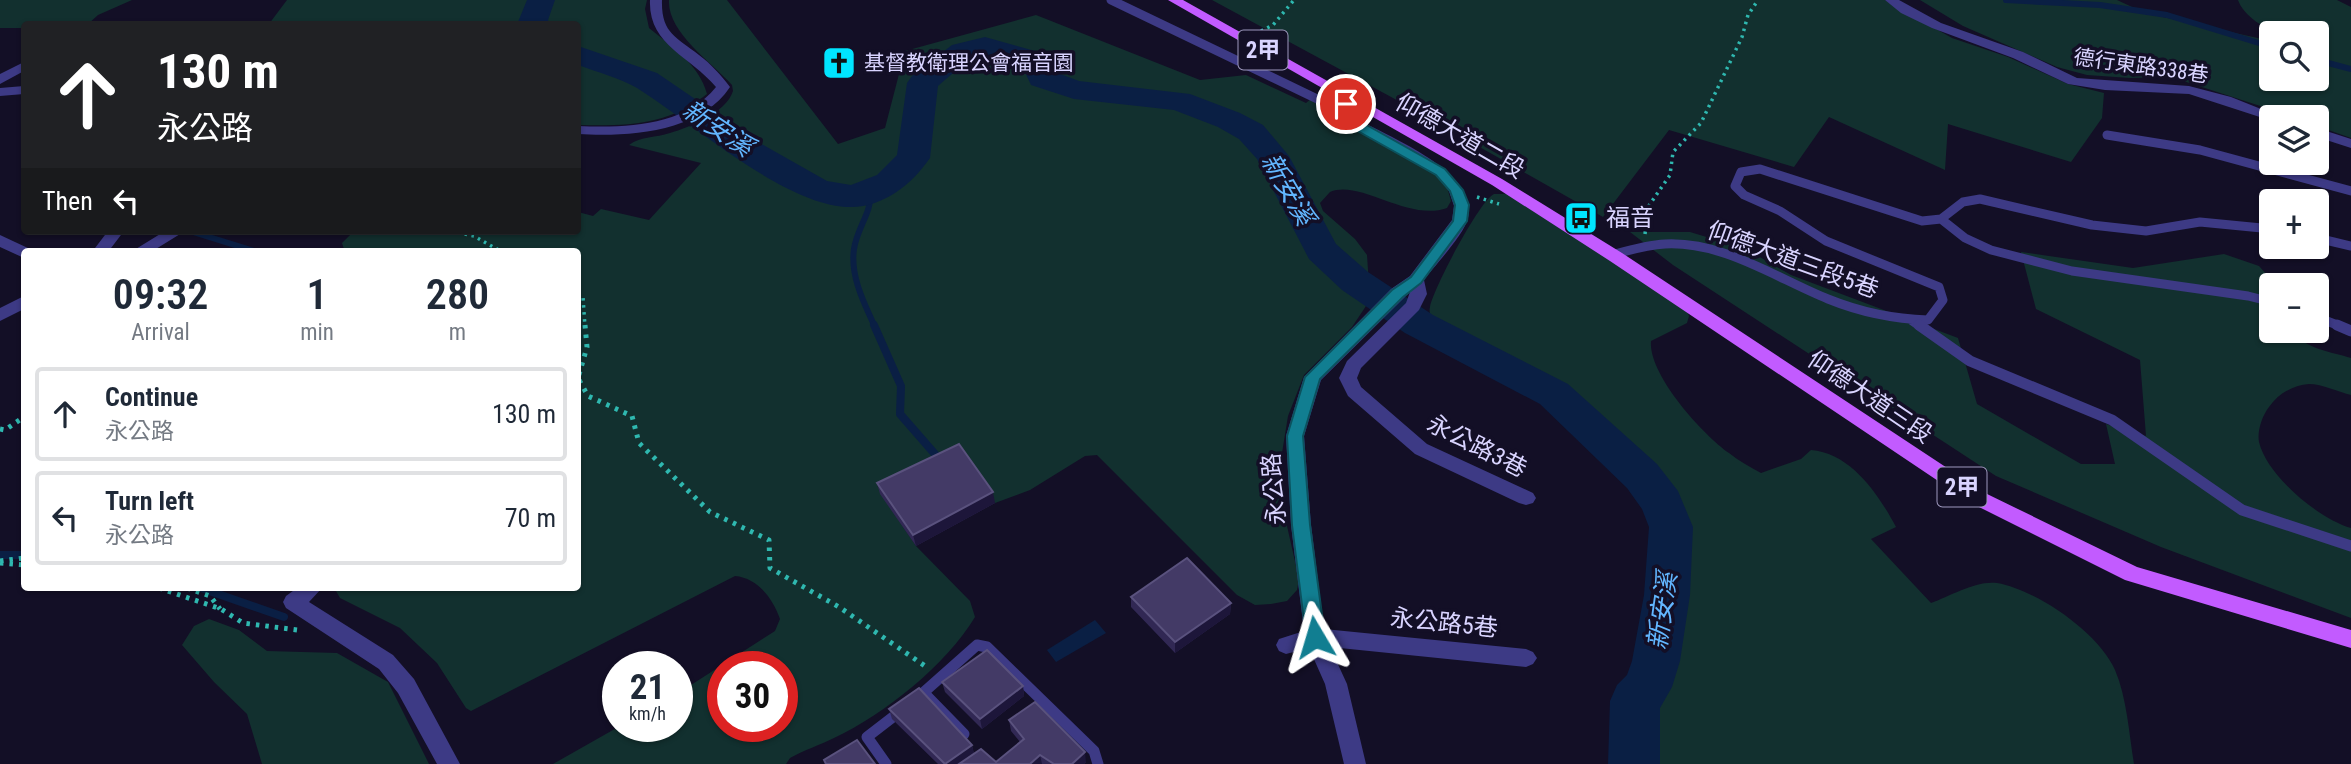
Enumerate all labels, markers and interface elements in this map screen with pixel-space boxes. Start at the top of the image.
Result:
map controls [2259,21,2329,343]
button: search [2259,21,2329,91]
road number: 2甲 [1238,31,1288,70]
text: 130 m [157,43,279,100]
church icon: 基督教衛理公會福音園 [820,44,858,82]
street label: 德行東路338巷 [2072,45,2210,87]
icon: ahead [42,49,133,140]
place label: 基督教衛理公會福音園 [864,51,1074,75]
pin [1316,74,1376,134]
icon: arrive [1327,85,1365,123]
street label: 仰德大道二段 [1391,88,1529,184]
water label: 新安溪 [677,94,762,164]
button: layers [2259,105,2329,175]
text: 永公路 [157,109,253,147]
water label: 新安溪 [1256,148,1322,234]
icon: left [107,182,145,220]
text: Then [42,186,93,216]
button: + [2259,189,2329,259]
bus stop icon: 福音 [1562,199,1600,237]
place label: 福音 [1606,204,1654,232]
street label: 仰德大道三段5巷 [1704,216,1882,304]
text: 09:32 [113,270,208,319]
text: 1 [307,270,328,319]
text: 280 [426,270,489,319]
button: − [2259,273,2329,343]
text: Arrival [131,319,190,346]
text: min [300,319,334,346]
text: m [449,319,466,346]
street label: 仰德大道三段 [1802,345,1938,449]
text: Continue [105,382,198,412]
icon: ahead [46,395,84,433]
text: 130 m [492,399,556,429]
street label: 永公路3巷 [1423,409,1531,483]
text: 永公路 [105,418,174,445]
street label: 永公路 [1257,452,1291,526]
road number: 2甲 [1938,467,1986,506]
text: Turn left [105,486,194,516]
icon: left [46,499,84,537]
text: 70 m [505,503,556,533]
text: 永公路 [105,522,174,549]
water label: 新安溪 [1642,566,1683,652]
position arrow [1278,600,1352,674]
street label: 永公路5巷 [1389,603,1499,643]
speed limit sign: 30 [707,651,798,742]
text: 21 [630,667,665,708]
text: km/h [629,703,666,724]

